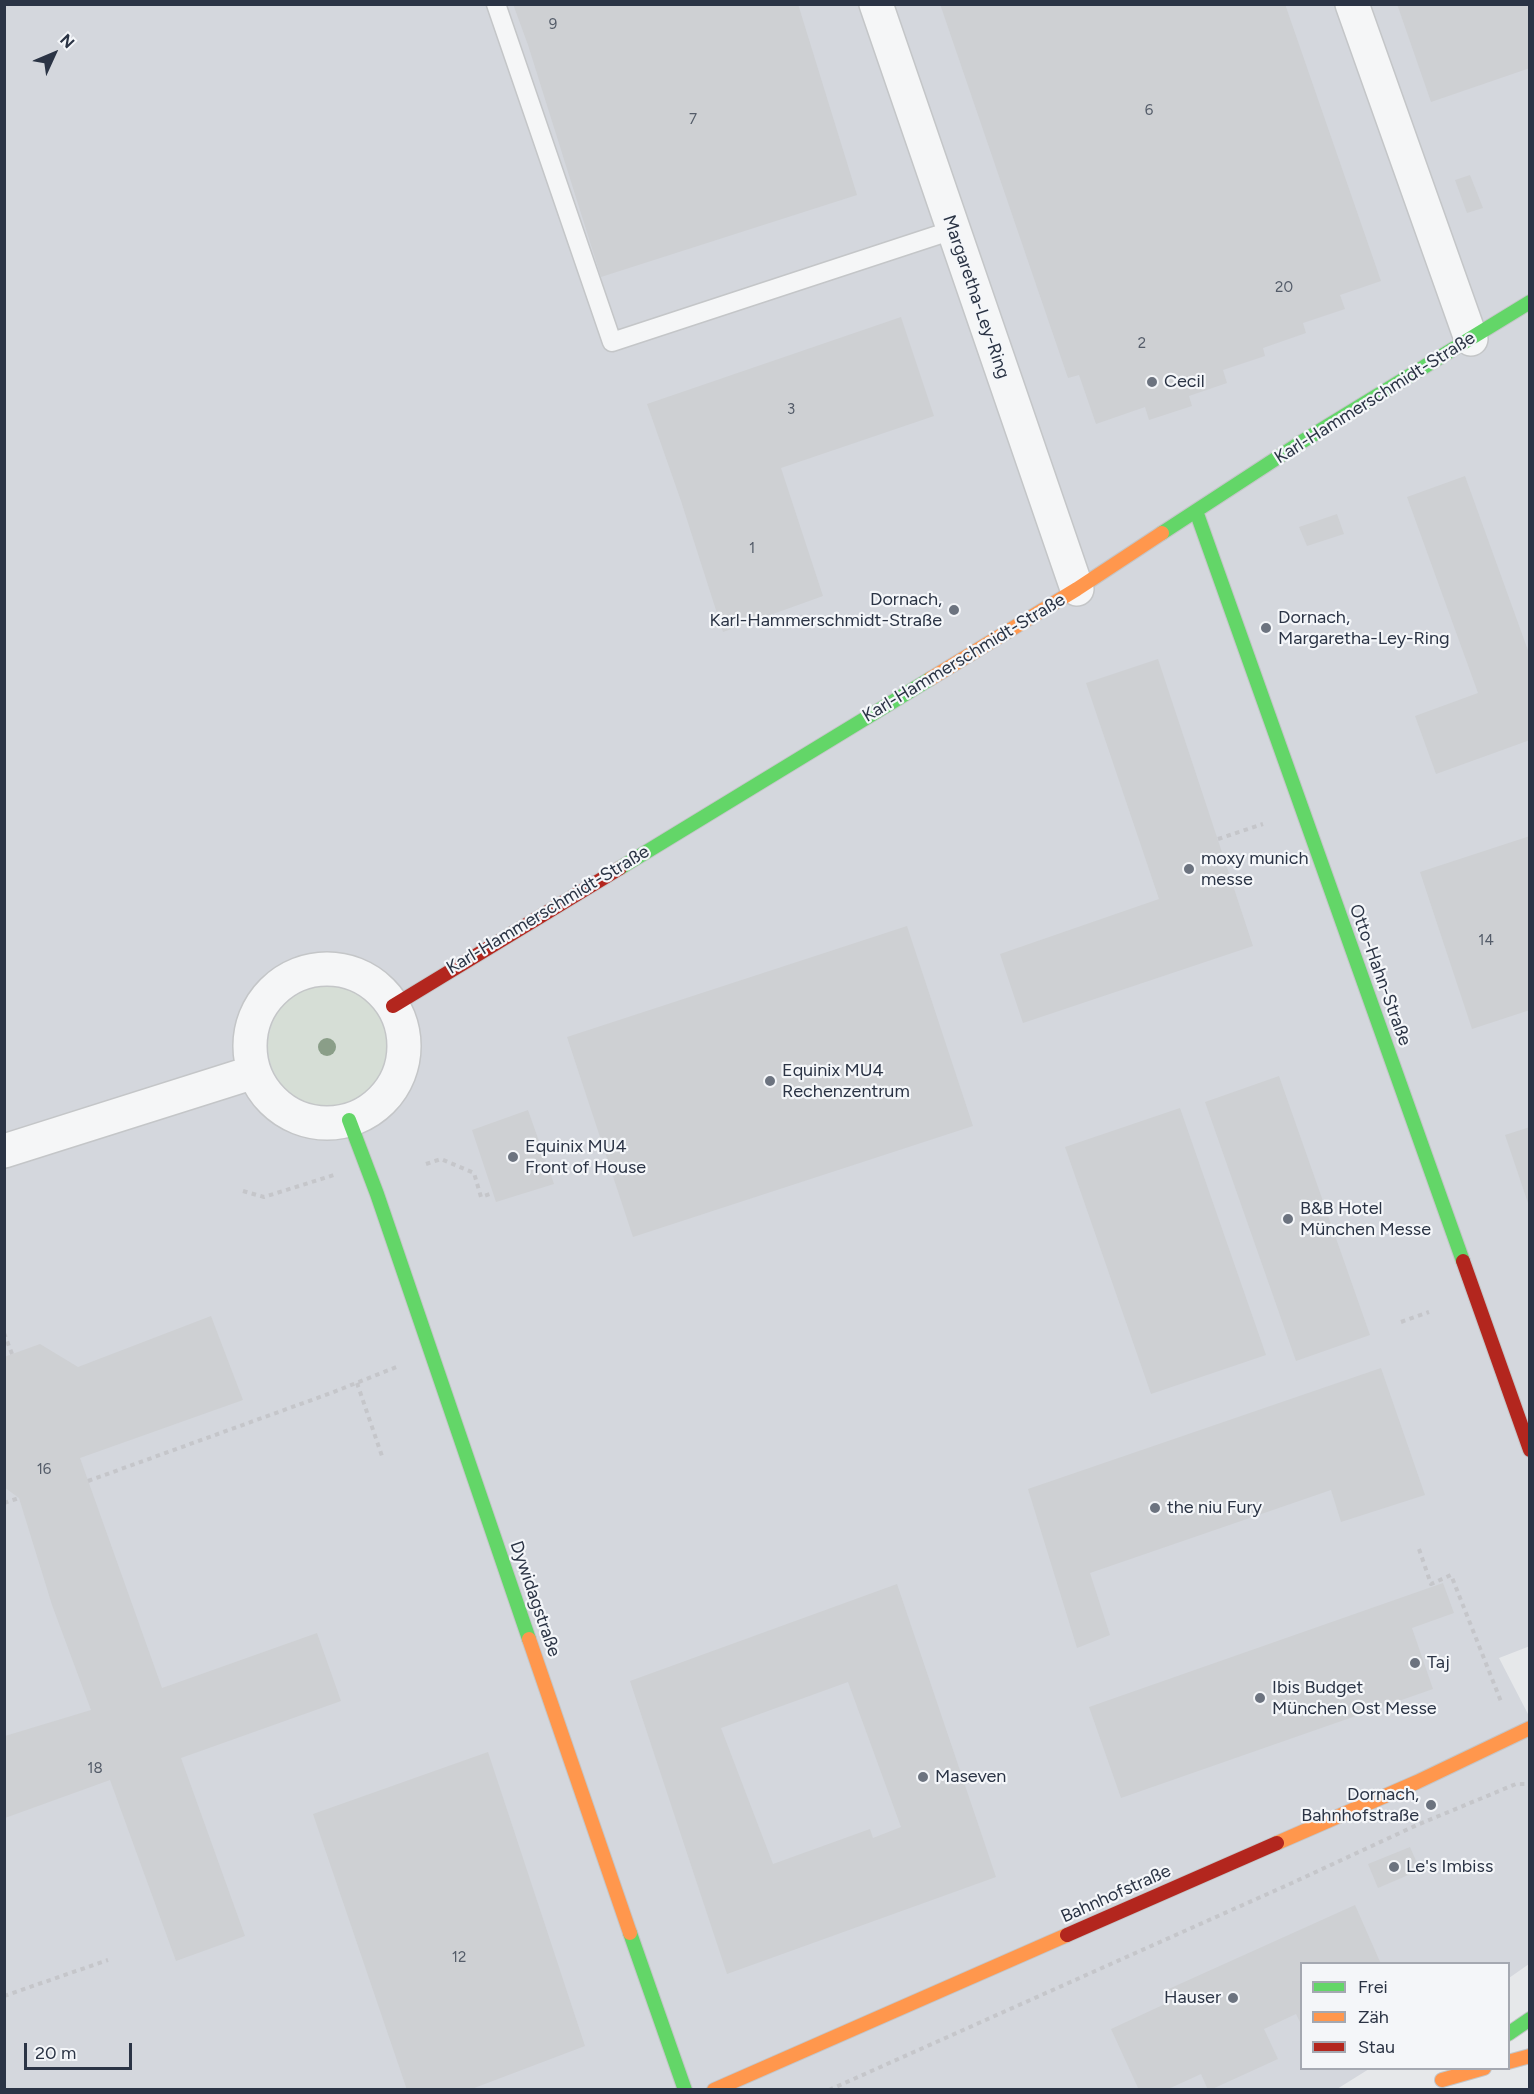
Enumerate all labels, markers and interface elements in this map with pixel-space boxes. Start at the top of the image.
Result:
house number: 9 [549,16,557,34]
north arrow [24,24,84,84]
text: N [56,30,78,52]
house number: 6 [1145,102,1153,120]
house number: 7 [689,111,697,129]
street label: Margaretha-Ley-Ring [938,212,1014,382]
house number: 20 [1275,279,1293,297]
street label: Karl-Hammerschmidt-Straße [1271,327,1479,469]
house number: 2 [1138,335,1146,353]
place label: Cecil [1164,371,1205,393]
marker: Cecil [1145,375,1159,389]
house number: 3 [787,401,795,419]
house number: 1 [749,540,755,558]
place label: Dornach, Karl-Hammerschmidt-Straße [710,589,942,632]
street label: Karl-Hammerschmidt-Straße [859,589,1069,727]
marker: Dornach, Karl-Hammerschmidt-Straße [947,603,961,617]
place label: Dornach, Margaretha-Ley-Ring [1278,607,1450,650]
marker: Dornach, Margaretha-Ley-Ring [1259,621,1273,635]
street label: Karl-Hammerschmidt-Straße [443,841,653,979]
place label: moxy munich messe [1201,848,1308,890]
marker: moxy munich messe [1182,862,1196,876]
street label: Otto-Hahn-Straße [1344,901,1416,1049]
house number: 14 [1478,932,1494,950]
place label: Equinix MU4 Rechenzentrum [782,1060,910,1102]
marker: Equinix MU4 Rechenzentrum [763,1074,777,1088]
place label: Equinix MU4 Front of House [525,1136,646,1178]
marker: Equinix MU4 Front of House [506,1150,520,1164]
place label: B&B Hotel München Messe [1300,1198,1431,1240]
marker: B&B Hotel München Messe [1281,1212,1295,1226]
house number: 16 [37,1461,51,1479]
place label: the niu Fury [1167,1497,1262,1519]
marker: the niu Fury [1148,1501,1162,1515]
street label: Dywidagstraße [505,1538,565,1660]
place label: Taj [1427,1652,1450,1674]
marker: Taj [1408,1656,1422,1670]
place label: Ibis Budget München Ost Messe [1272,1677,1437,1720]
marker: Ibis Budget München Ost Messe [1253,1691,1267,1705]
house number: 18 [87,1760,103,1778]
place label: Maseven [935,1766,1006,1788]
marker: Maseven [916,1770,930,1784]
place label: Dornach, Bahnhofstraße [1301,1784,1419,1826]
marker: Dornach, Bahnhofstraße [1424,1798,1438,1812]
place label: Le's Imbiss [1406,1856,1493,1878]
street label: Bahnhofstraße [1058,1860,1174,1928]
marker: Le's Imbiss [1387,1860,1401,1874]
house number: 12 [452,1949,466,1967]
legend [1300,1962,1510,2070]
text: Frei [1358,1976,1388,1998]
place label: Hauser [1164,1987,1221,2009]
marker: Hauser [1226,1991,1240,2005]
text: Zäh [1358,2006,1389,2028]
scale bar [27,2031,135,2069]
text: Stau [1358,2036,1395,2058]
text: 20 m [35,2042,76,2064]

